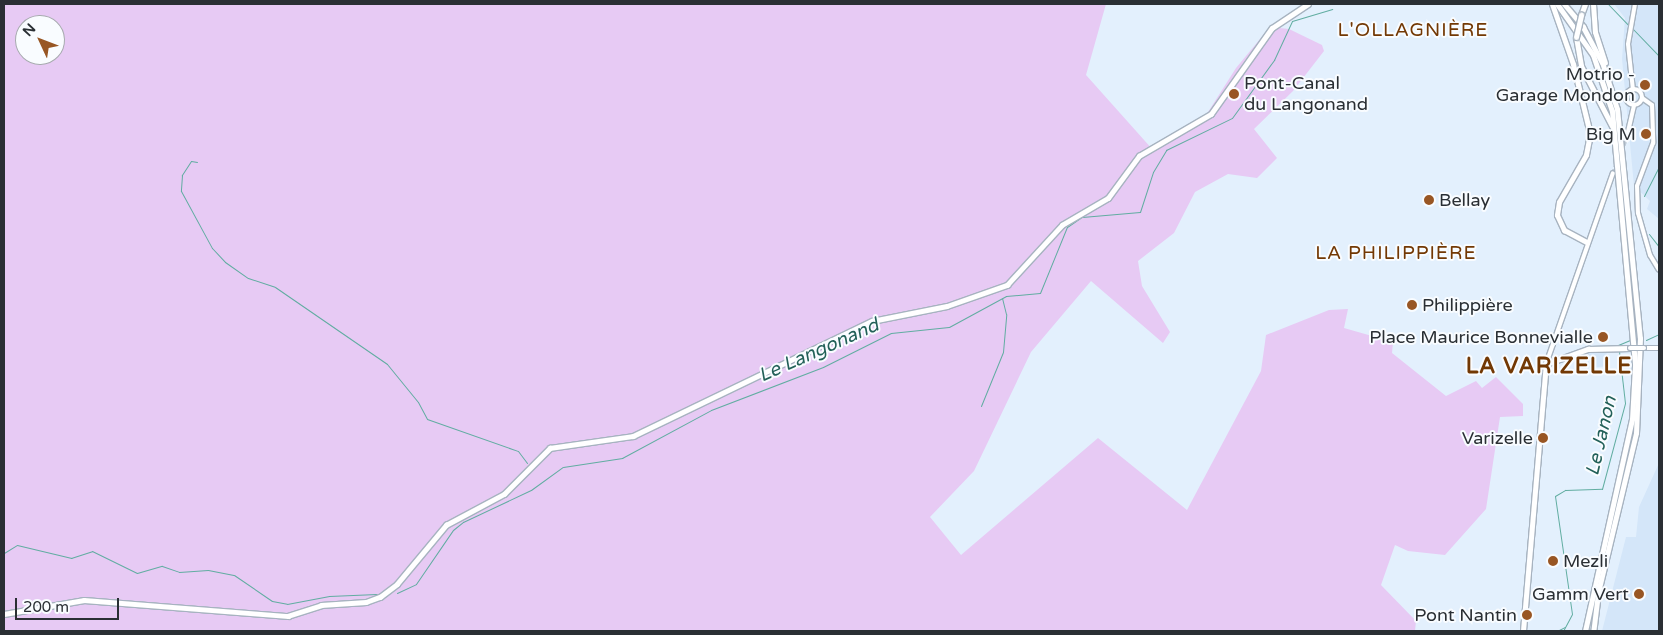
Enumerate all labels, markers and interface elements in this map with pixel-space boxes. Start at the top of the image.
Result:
north arrow [15,15,65,65]
text: N [19,20,39,40]
district label: L'OLLAGNIÈRE [1336,20,1490,42]
place label: Motrio - Garage Mondon [1496,64,1635,106]
place label: Pont-Canal du Langonand [1244,73,1368,116]
marker: Motrio - Garage Mondon [1639,79,1651,91]
marker: Pont-Canal du Langonand [1228,88,1240,100]
place label: Big M [1586,123,1636,145]
marker: Big M [1640,128,1652,140]
place label: Bellay [1439,189,1490,211]
marker: Bellay [1423,194,1435,206]
district label: LA PHILIPPIÈRE [1314,243,1478,265]
place label: Philippière [1422,294,1513,316]
marker: Philippière [1406,299,1418,311]
water label: Le Langonand [755,314,883,388]
place label: Place Maurice Bonnevialle [1369,326,1593,348]
marker: Place Maurice Bonnevialle [1597,331,1609,343]
district label: LA VARIZELLE [1464,354,1634,380]
water label: Le Janon [1582,394,1622,478]
place label: Varizelle [1462,427,1533,449]
marker: Varizelle [1537,432,1549,444]
place label: Mezli [1563,550,1608,572]
marker: Mezli [1547,555,1559,567]
place label: Gamm Vert [1532,583,1629,605]
scale bar [18,588,121,620]
marker: Gamm Vert [1633,588,1645,600]
text: 200 m [23,598,69,616]
place label: Pont Nantin [1414,604,1517,626]
marker: Pont Nantin [1521,609,1533,621]

